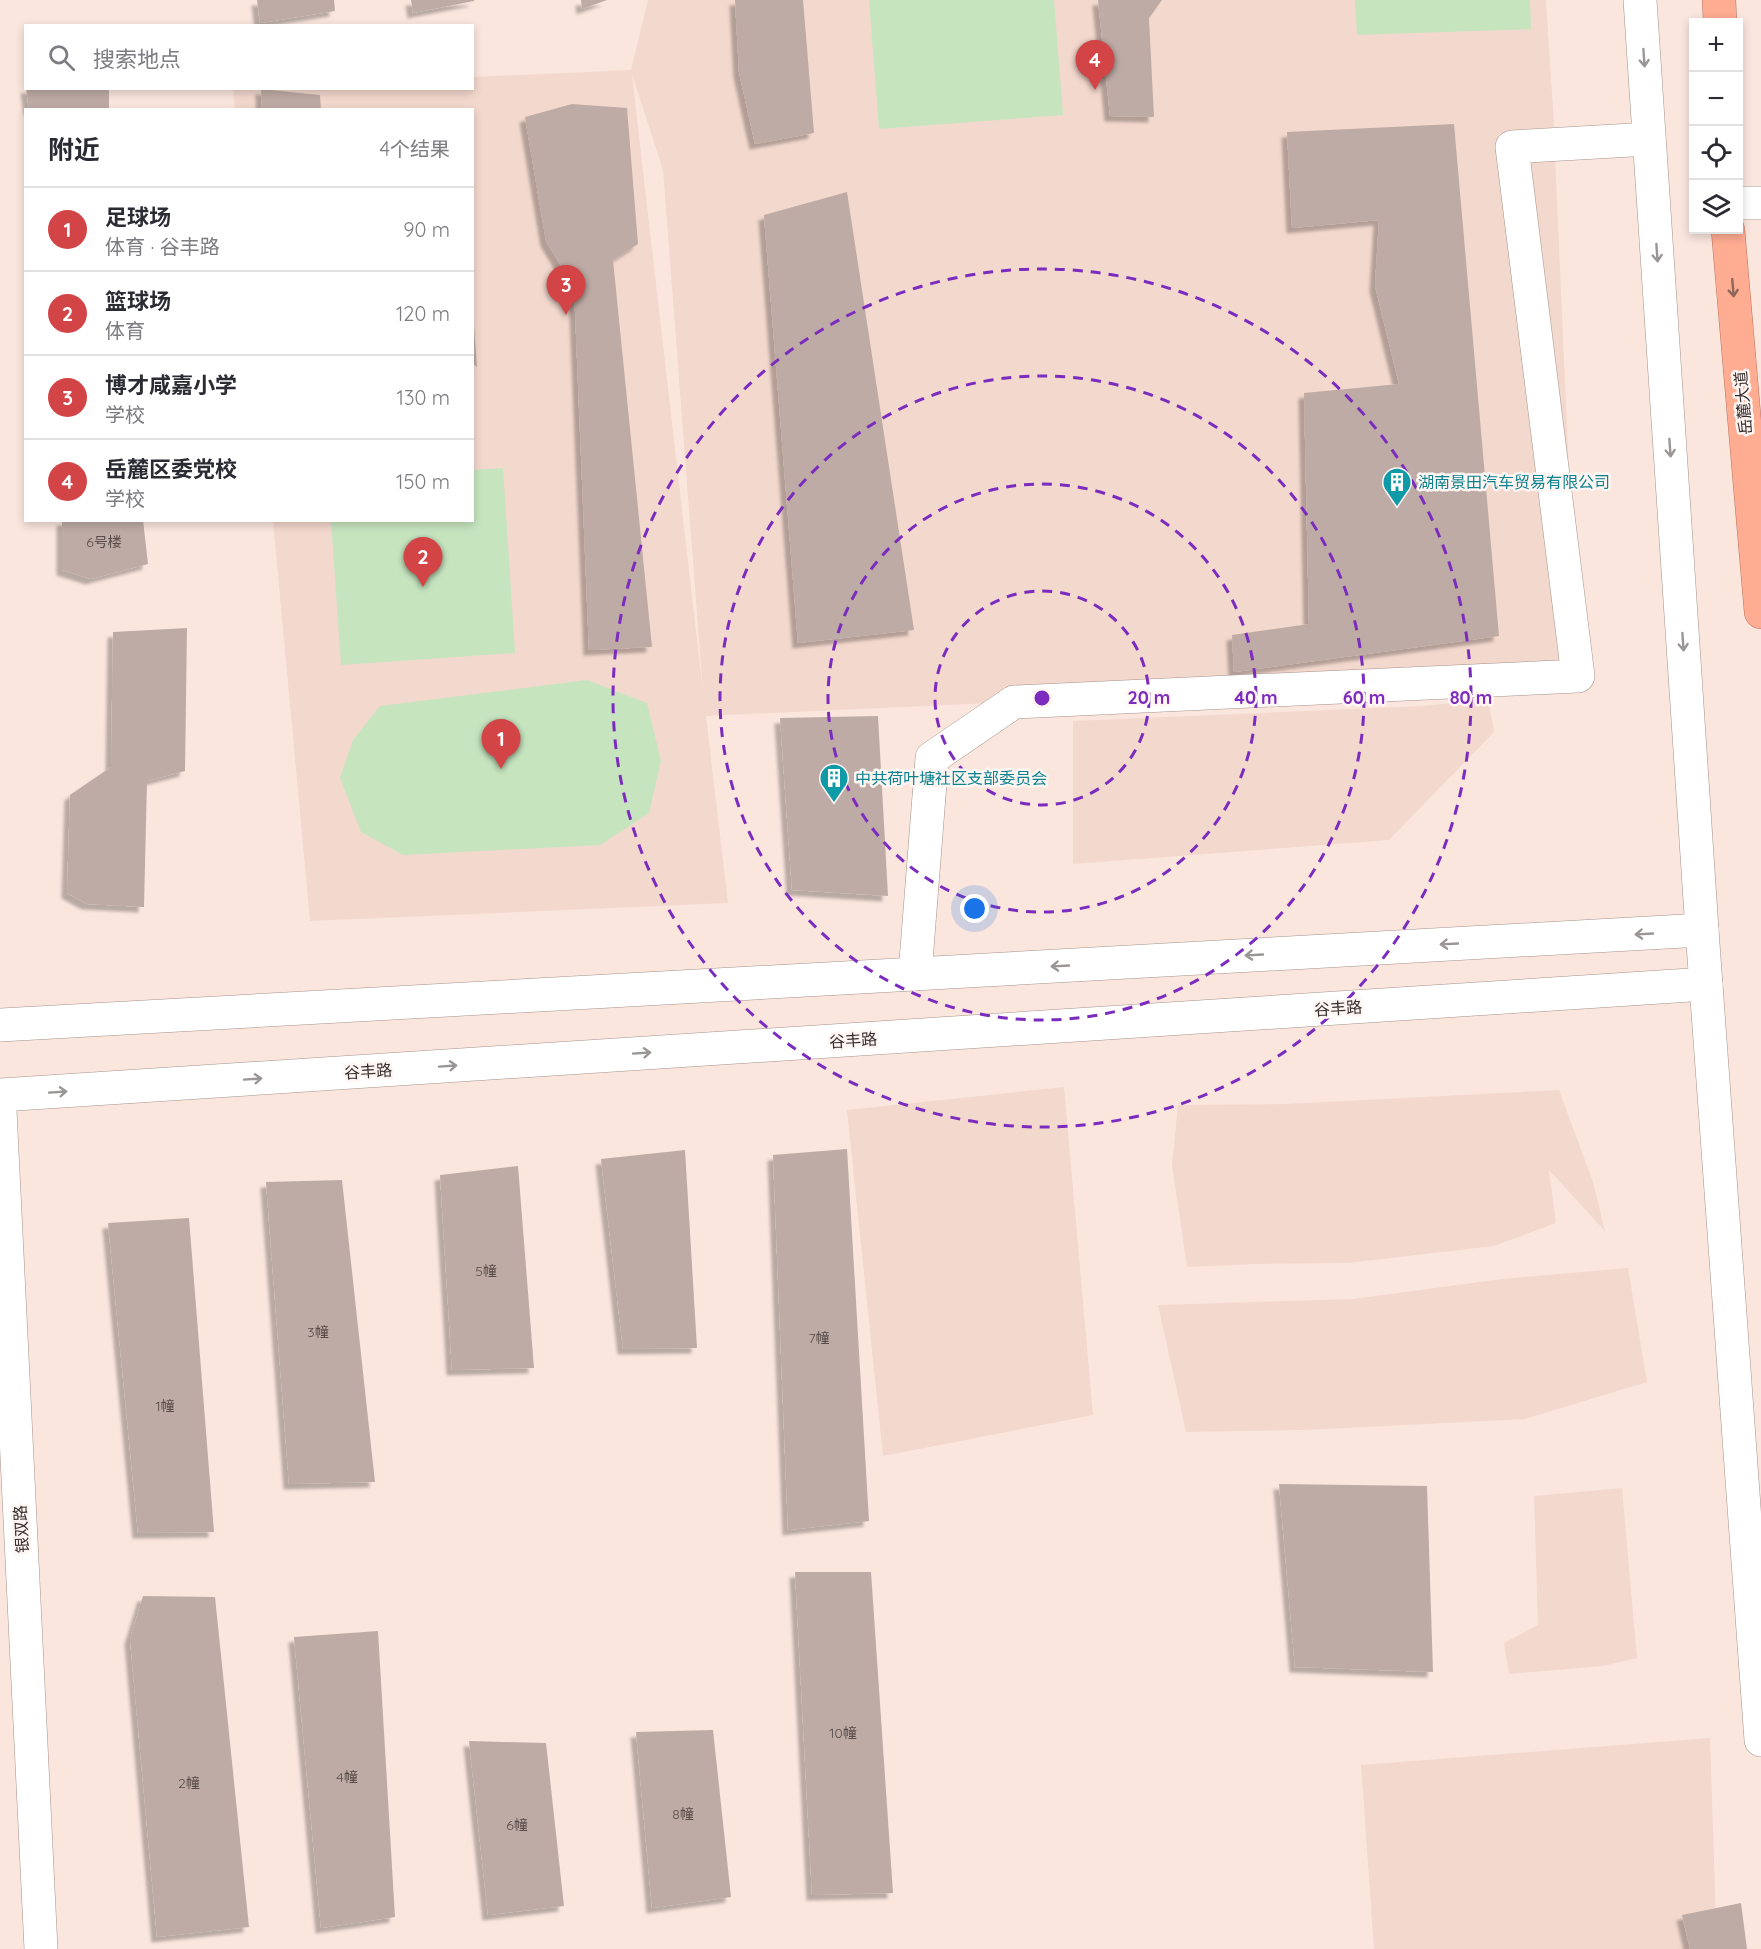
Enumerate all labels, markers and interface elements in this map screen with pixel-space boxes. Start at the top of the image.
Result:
map controls [1689,18,1743,234]
button: + [1689,18,1743,72]
search box [24,24,474,90]
pin: 4 [1076,40,1114,90]
icon: search [45,41,78,74]
text: 搜索地点 [93,45,181,73]
one-way arrow [1639,48,1650,68]
button: − [1689,72,1743,126]
button: locate [1689,126,1743,180]
text: 附近 [48,133,100,166]
text: 4个结果 [379,136,450,161]
button: layers [1689,180,1743,234]
text: 足球场 [105,203,171,231]
text: 1 [64,217,71,242]
text: 90 m [403,217,450,242]
text: 体育 · 谷丰路 [105,234,220,259]
one-way arrow [1652,242,1663,262]
pin: 3 [546,266,586,315]
one-way arrow [1728,277,1739,297]
text: 篮球场 [105,287,171,315]
text: 2 [62,301,73,326]
text: 120 m [396,301,450,326]
text: 体育 [105,318,145,343]
street label: 岳麓大道 [1730,370,1756,436]
text: 博才咸嘉小学 [105,371,237,399]
text: 3 [62,385,73,410]
text: 130 m [397,385,450,410]
text: 学校 [105,402,145,427]
one-way arrow [1665,437,1676,457]
text: 岳麓区委党校 [105,455,237,483]
building icon: 湖南景田汽车贸易有限公司 [1381,466,1413,508]
text: 4 [62,469,73,494]
text: 150 m [396,469,450,494]
place label: 湖南景田汽车贸易有限公司 [1418,472,1610,492]
text: 学校 [105,486,145,511]
house number: 6号楼 [86,533,122,551]
pin: 2 [404,538,442,587]
one-way arrow [1678,632,1689,652]
text: 20 m [1128,686,1170,709]
text: 40 m [1234,686,1278,709]
text: 60 m [1343,686,1385,709]
text: 80 m [1450,686,1492,709]
centre of rings [1032,688,1052,708]
pin: 1 [482,720,520,769]
building icon: 中共荷叶塘社区支部委员会 [818,762,850,804]
place label: 中共荷叶塘社区支部委员会 [855,768,1047,788]
your location [960,894,989,923]
one-way arrow [1634,928,1654,939]
one-way arrow [1440,939,1460,950]
one-way arrow [1245,950,1265,961]
one-way arrow [1050,961,1070,972]
street label: 谷丰路 [1313,996,1363,1020]
street label: 谷丰路 [828,1028,878,1052]
one-way arrow [632,1048,652,1059]
street label: 谷丰路 [343,1059,393,1083]
one-way arrow [437,1061,457,1072]
one-way arrow [242,1073,262,1084]
one-way arrow [48,1086,68,1097]
house number: 5幢 [475,1262,497,1280]
house number: 3幢 [307,1323,329,1341]
house number: 7幢 [808,1329,830,1347]
house number: 1幢 [155,1397,175,1415]
street label: 银双路 [10,1505,32,1553]
house number: 10幢 [829,1724,857,1742]
house number: 4幢 [336,1768,358,1786]
house number: 2幢 [178,1774,200,1792]
house number: 8幢 [672,1805,694,1823]
house number: 6幢 [506,1816,528,1834]

